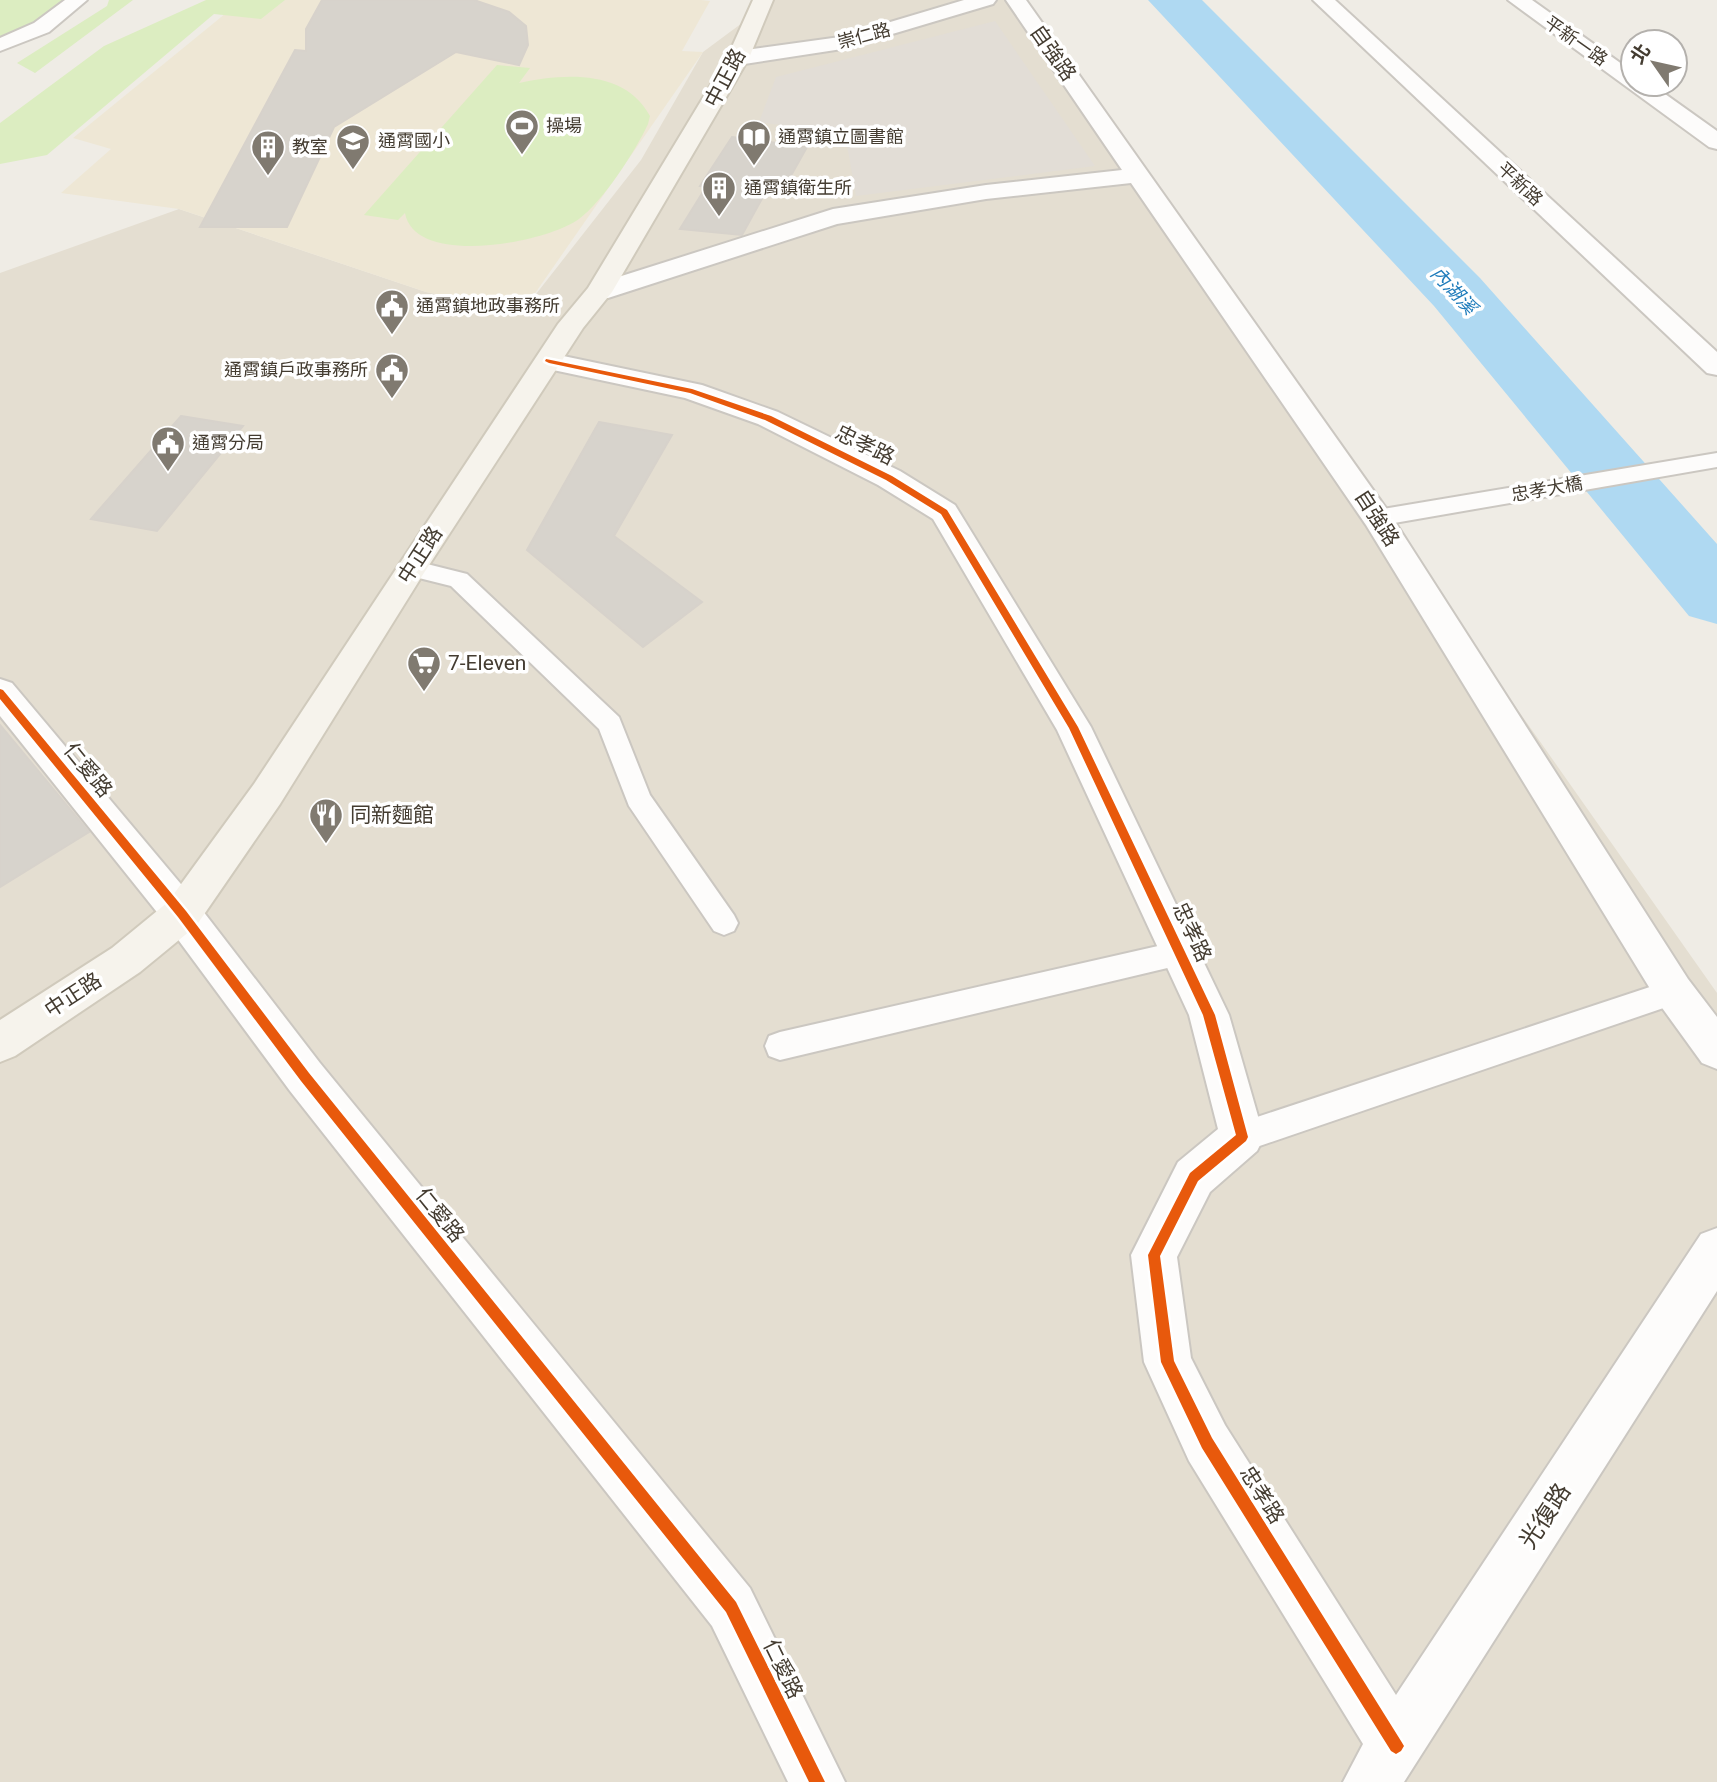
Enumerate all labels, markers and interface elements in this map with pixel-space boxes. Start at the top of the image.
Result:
street label: 平新一路 [1541,11,1612,70]
street label: 崇仁路 [835,18,893,53]
street label: 自強路 [1025,20,1081,86]
north arrow [1619,28,1689,98]
text: 北 [1625,39,1655,68]
street label: 中正路 [700,45,750,111]
sports icon: 操場 [503,107,541,156]
place label: 操場 [546,115,582,136]
library icon: 通霄鎮立圖書館 [735,118,773,167]
school or university icon: 通霄國小 [334,122,372,171]
place label: 通霄鎮立圖書館 [778,126,904,147]
building icon: 教室 [249,128,287,177]
place label: 通霄國小 [378,130,450,151]
place label: 教室 [292,136,328,157]
street label: 平新路 [1493,158,1547,210]
building icon: 通霄鎮衛生所 [700,169,738,218]
place label: 通霄鎮衛生所 [744,177,852,198]
water label: 內湖溪 [1426,262,1484,321]
public building icon: 通霄鎮地政事務所 [373,287,411,336]
place label: 通霄鎮地政事務所 [416,295,560,316]
public building icon: 通霄鎮戶政事務所 [373,351,411,400]
place label: 通霄鎮戶政事務所 [224,359,368,380]
street label: 忠孝路 [831,420,899,470]
public building icon: 通霄分局 [149,424,187,473]
place label: 通霄分局 [192,432,264,453]
street label: 忠孝大橋 [1510,472,1584,505]
street label: 自強路 [1350,485,1404,551]
street label: 中正路 [393,522,447,588]
supermarket icon: 7-Eleven [405,644,443,693]
place label: 7-Eleven [448,651,526,675]
street label: 仁愛路 [59,738,117,802]
restaurant icon: 同新麵館 [307,796,345,845]
place label: 同新麵館 [350,803,434,827]
street label: 忠孝路 [1168,898,1216,966]
street label: 中正路 [40,968,106,1022]
street label: 仁愛路 [411,1183,469,1247]
street label: 忠孝路 [1235,1462,1289,1528]
street label: 光復路 [1514,1478,1576,1554]
street label: 仁愛路 [758,1635,808,1703]

